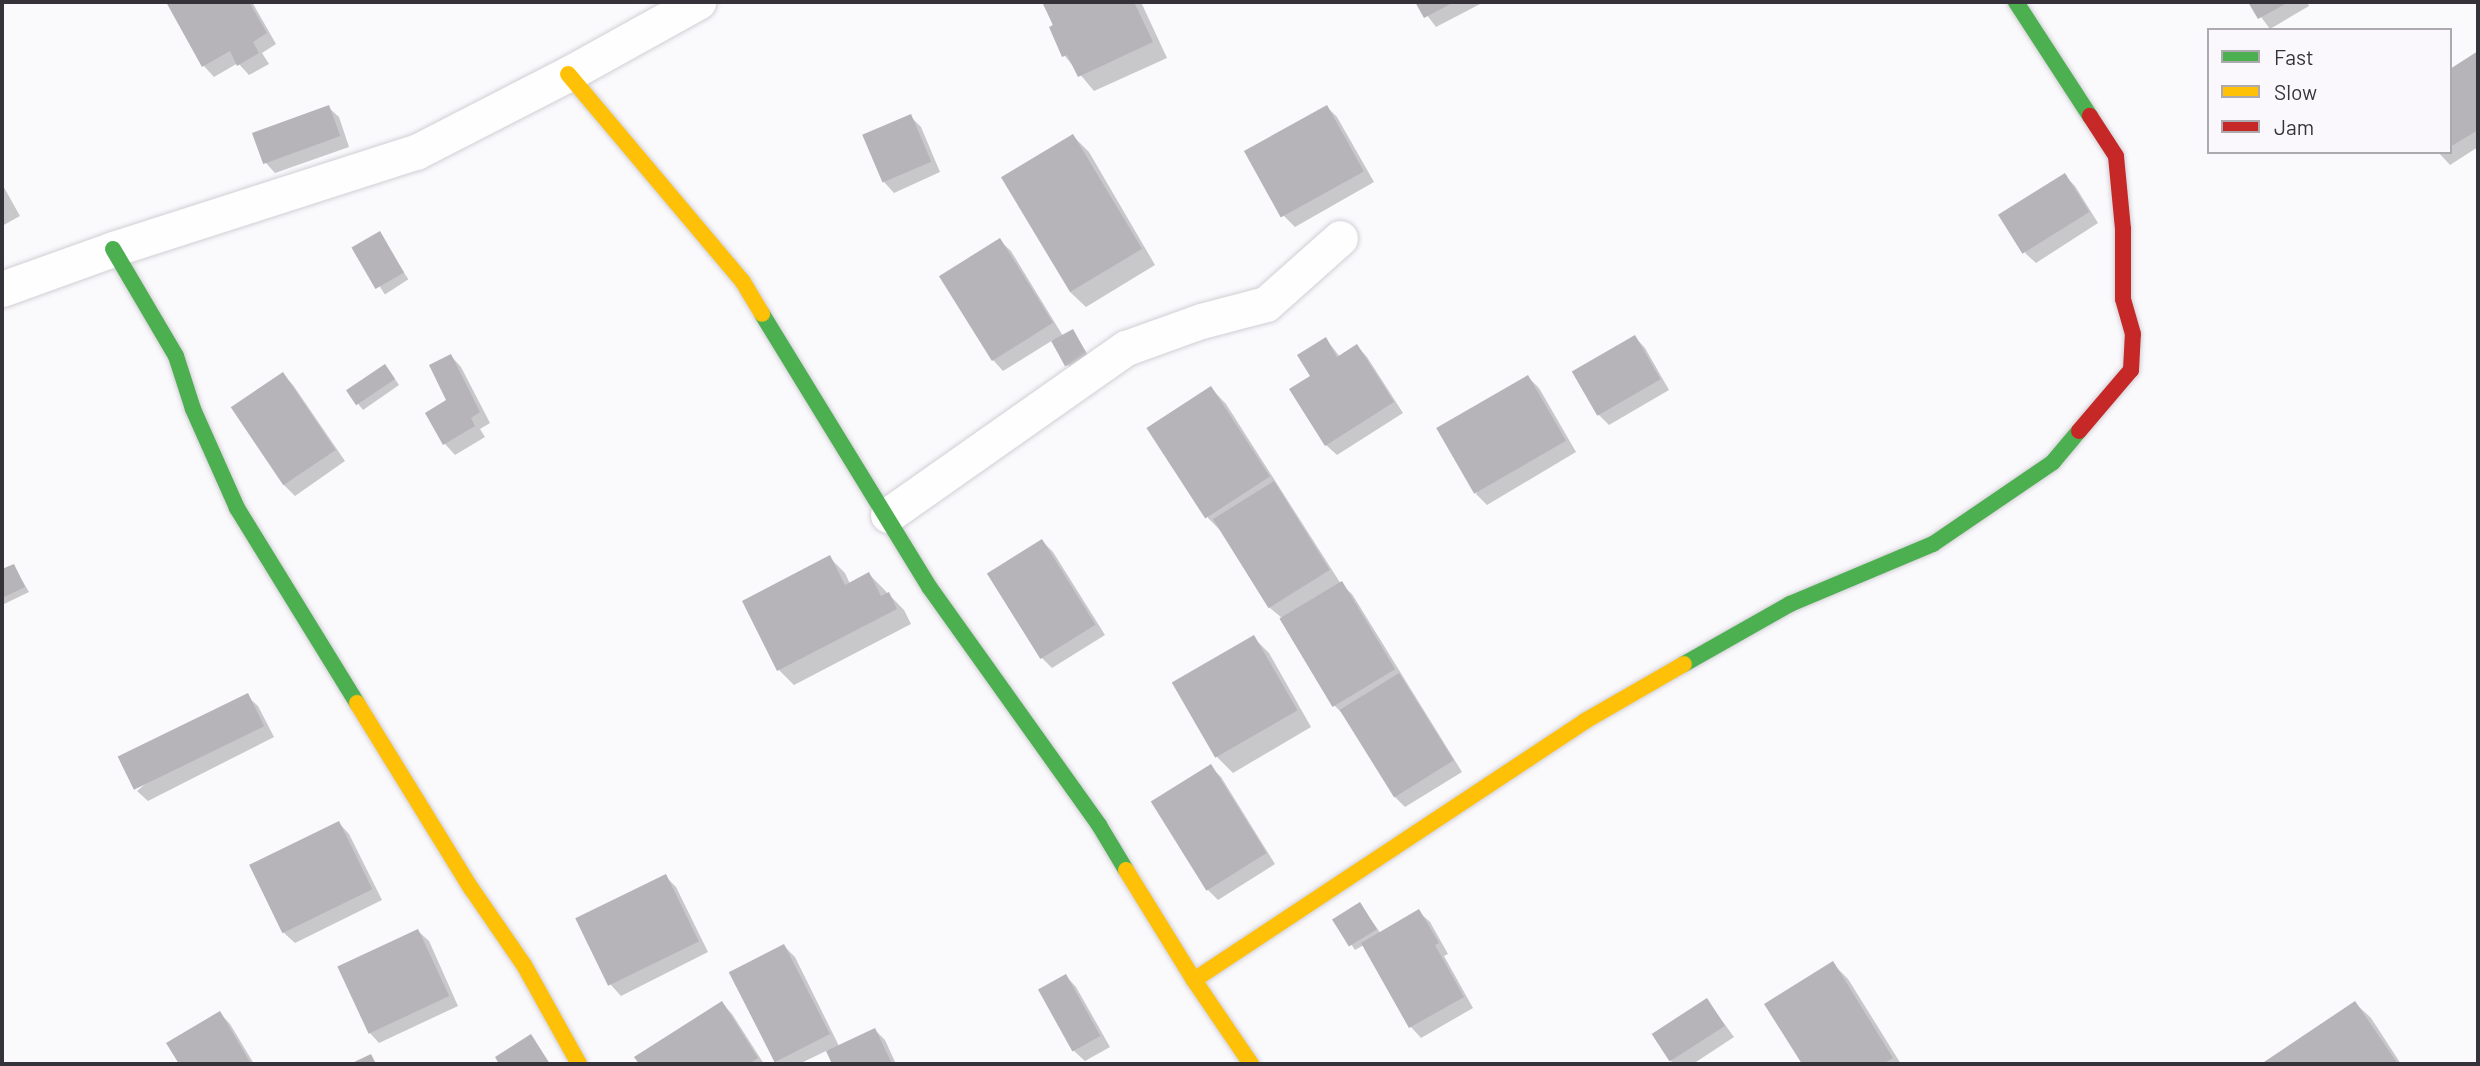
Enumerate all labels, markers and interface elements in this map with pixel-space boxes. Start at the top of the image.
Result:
legend [2207,28,2452,154]
text: Fast [2274,44,2314,69]
text: Slow [2274,79,2317,104]
text: Jam [2274,114,2314,139]

